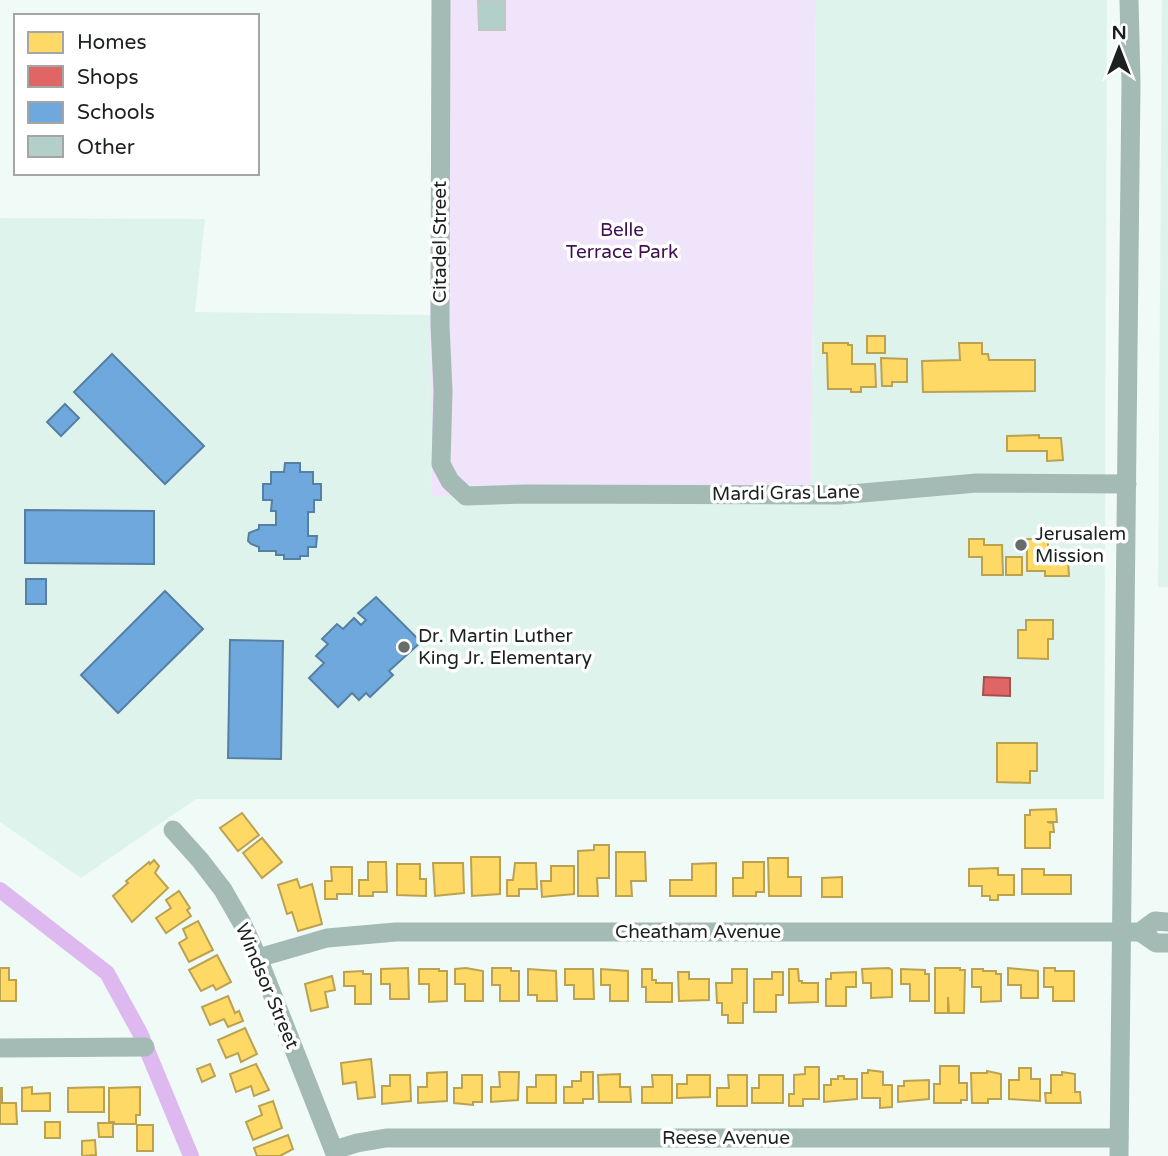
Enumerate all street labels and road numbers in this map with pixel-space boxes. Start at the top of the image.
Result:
street label: Citadel Street [429,181,451,303]
street label: Mardi Gras Lane [712,481,860,505]
street label: Windsor Street [231,920,303,1052]
street label: Cheatham Avenue [615,921,781,943]
street label: Reese Avenue [662,1127,790,1149]

